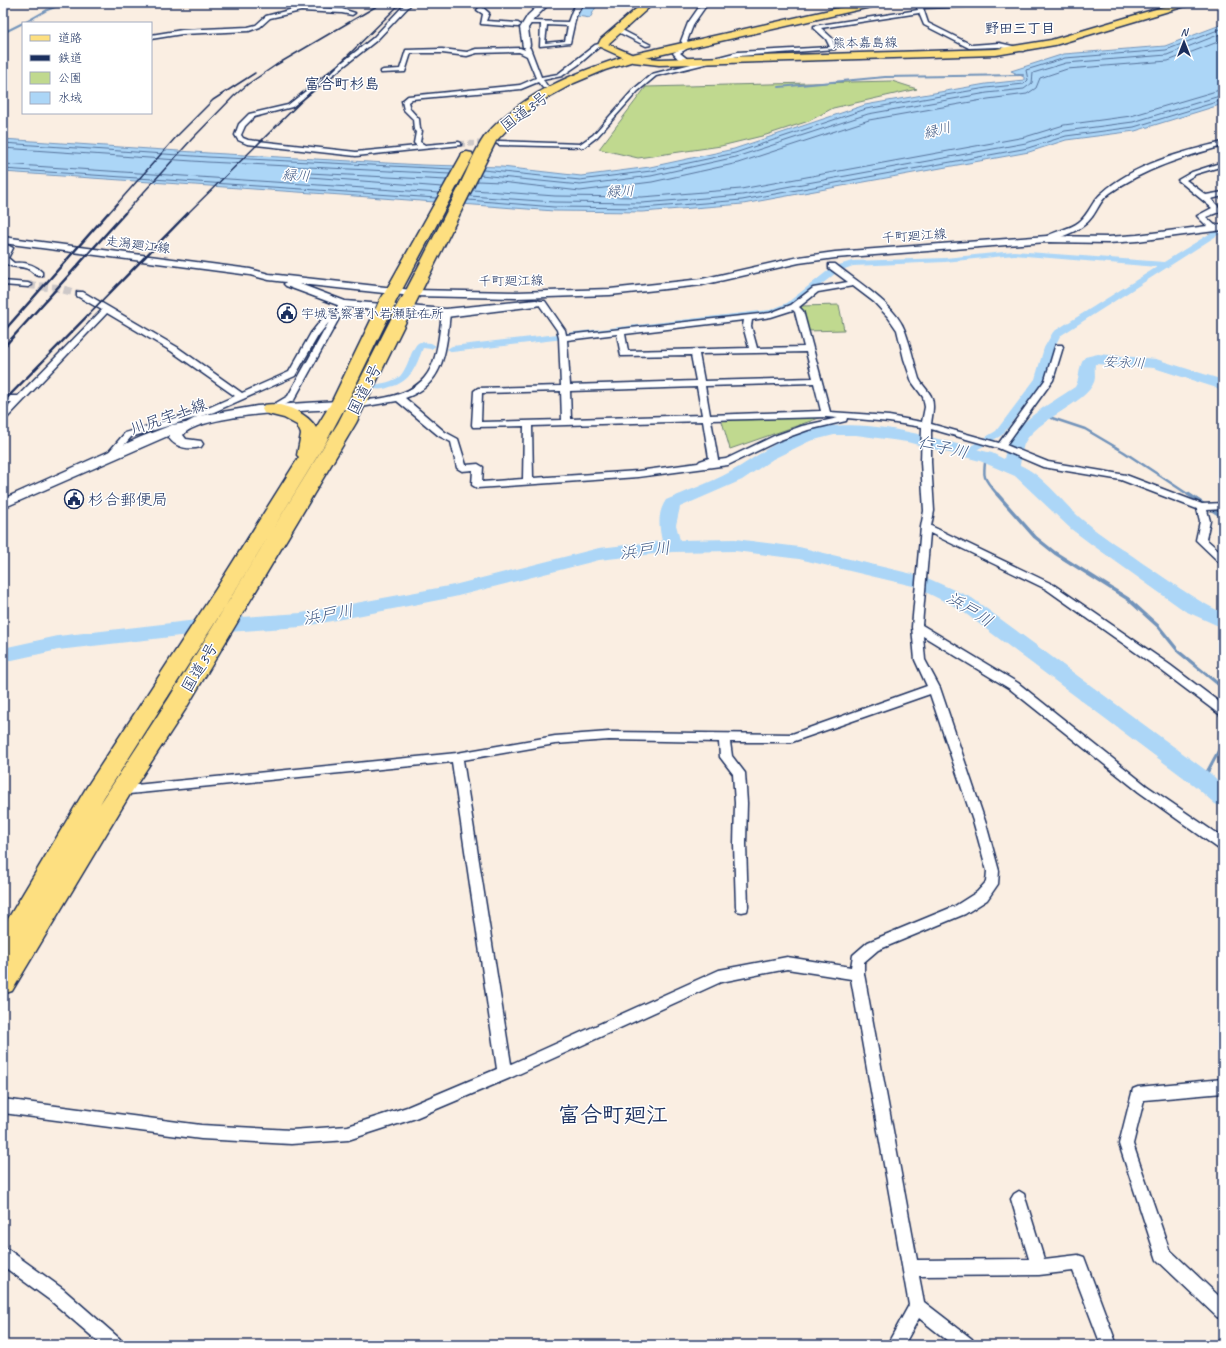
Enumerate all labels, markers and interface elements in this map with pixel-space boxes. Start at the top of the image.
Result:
district label: 野田三丁目 [985,20,1055,37]
legend [22,22,152,114]
north arrow [1164,22,1204,62]
text: N [1181,25,1190,39]
text: 道路 [58,30,82,46]
street label: 熊本嘉島線 [832,34,899,52]
text: 鉄道 [58,50,82,66]
text: 公園 [58,70,82,86]
district label: 富合町杉島 [304,75,380,94]
street label: 国道3号 [497,87,553,136]
text: 水域 [58,90,82,106]
water label: 緑川 [921,119,953,142]
water label: 緑川 [281,166,311,185]
water label: 緑川 [606,183,634,200]
street label: 千町廻江線 [881,226,948,246]
street label: 走潟廻江線 [105,233,172,257]
street label: 千町廻江線 [478,272,545,290]
public building icon: 宇城警察署小岩瀬駐在所 [276,302,298,324]
place label: 宇城警察署小岩瀬駐在所 [301,306,444,322]
water label: 安永川 [1103,353,1145,372]
street label: 国道3号 [343,360,386,419]
street label: 川尻宇土線 [127,394,209,439]
water label: 仁子川 [916,432,970,463]
public building icon: 杉合郵便局 [63,488,85,510]
place label: 杉合郵便局 [88,490,168,510]
water label: 浜戸川 [619,537,672,564]
water label: 浜戸川 [943,587,997,632]
water label: 浜戸川 [301,600,355,629]
street label: 国道3号 [177,639,223,696]
district label: 富合町廻江 [558,1101,668,1129]

